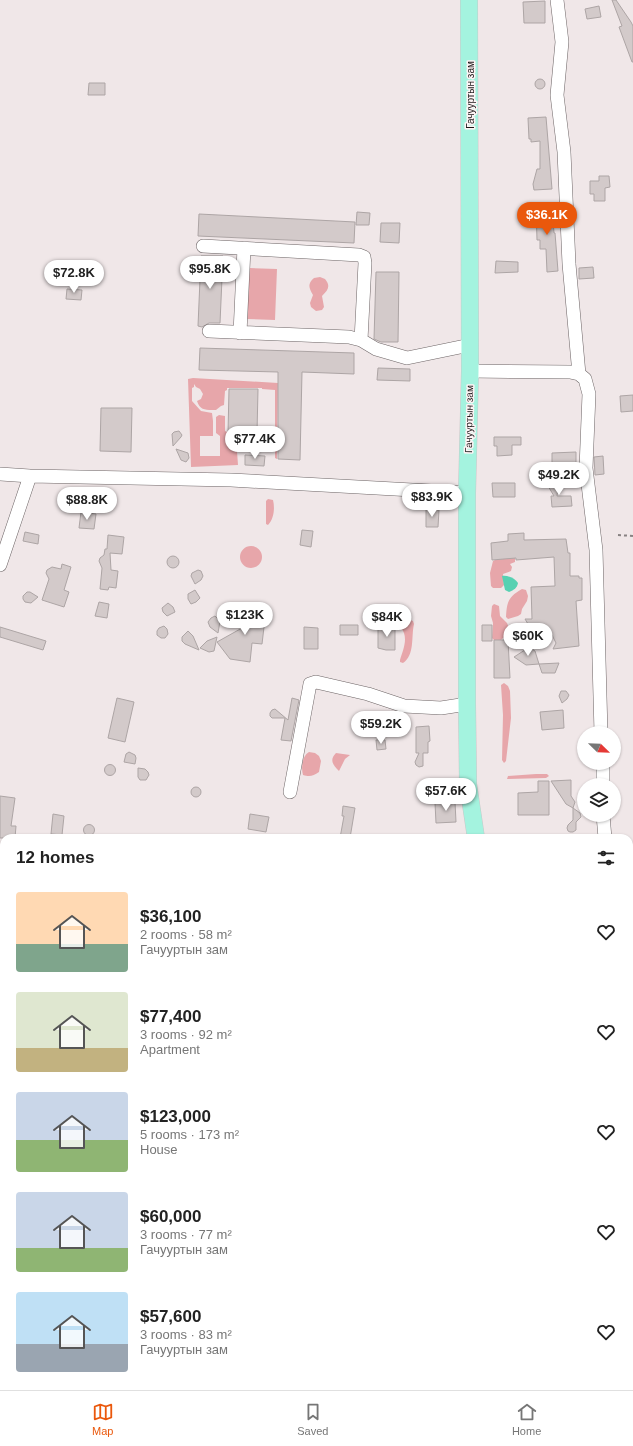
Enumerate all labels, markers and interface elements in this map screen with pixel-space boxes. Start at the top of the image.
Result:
street label: Гачууртын зам [465,61,476,129]
pin: $36.1K [514,202,580,236]
text: $36.1K [526,207,568,222]
pin: $95.8K [177,256,243,290]
pin: $72.8K [41,260,107,294]
text: $95.8K [189,261,231,276]
text: $72.8K [53,265,95,280]
street label: Гачууртын зам [463,385,475,453]
pin: $77.4K [222,426,288,460]
text: $77.4K [234,431,276,446]
pin: $49.2K [526,462,592,496]
text: $49.2K [538,467,580,482]
pin: $83.9K [399,484,465,518]
pin: $88.8K [54,487,120,521]
text: $83.9K [411,489,453,504]
text: $88.8K [66,492,108,507]
pin: $123K [217,602,273,636]
pin: $84K [363,604,411,638]
text: $123K [226,607,264,622]
text: $84K [371,609,403,624]
pin: $60K [504,623,552,657]
text: $60K [512,628,544,643]
pin: $59.2K [348,711,414,745]
text: $59.2K [360,716,402,731]
north arrow [577,726,621,770]
map controls [577,726,621,822]
pin: $57.6K [413,778,479,812]
button: layers [577,778,621,822]
text: $57.6K [425,783,467,798]
icon: filters [595,847,617,869]
text: 12 homes [16,848,94,867]
text: $36,100 [140,907,201,926]
icon: home [48,908,96,956]
icon: heart [595,921,617,943]
text: 2 rooms · 58 m² [140,927,232,942]
text: Гачууртын зам [140,942,228,957]
text: $77,400 [140,1007,201,1026]
icon: home [48,1008,96,1056]
icon: heart [595,1021,617,1043]
text: 3 rooms · 92 m² [140,1027,232,1042]
text: Apartment [140,1042,200,1057]
text: $123,000 [140,1107,211,1126]
icon: home [48,1108,96,1156]
icon: heart [595,1121,617,1143]
text: 5 rooms · 173 m² [140,1127,239,1142]
text: House [140,1142,178,1157]
text: $60,000 [140,1207,201,1226]
icon: home [48,1208,96,1256]
icon: heart [595,1221,617,1243]
text: 3 rooms · 77 m² [140,1227,232,1242]
text: Гачууртын зам [140,1242,228,1257]
text: $57,600 [140,1307,201,1326]
icon: home [48,1308,96,1356]
icon: heart [595,1321,617,1343]
text: 3 rooms · 83 m² [140,1327,232,1342]
text: Гачууртын зам [140,1342,228,1357]
tab: Map [92,1401,114,1437]
tab: Saved [297,1401,328,1437]
tab: Home [512,1401,541,1437]

